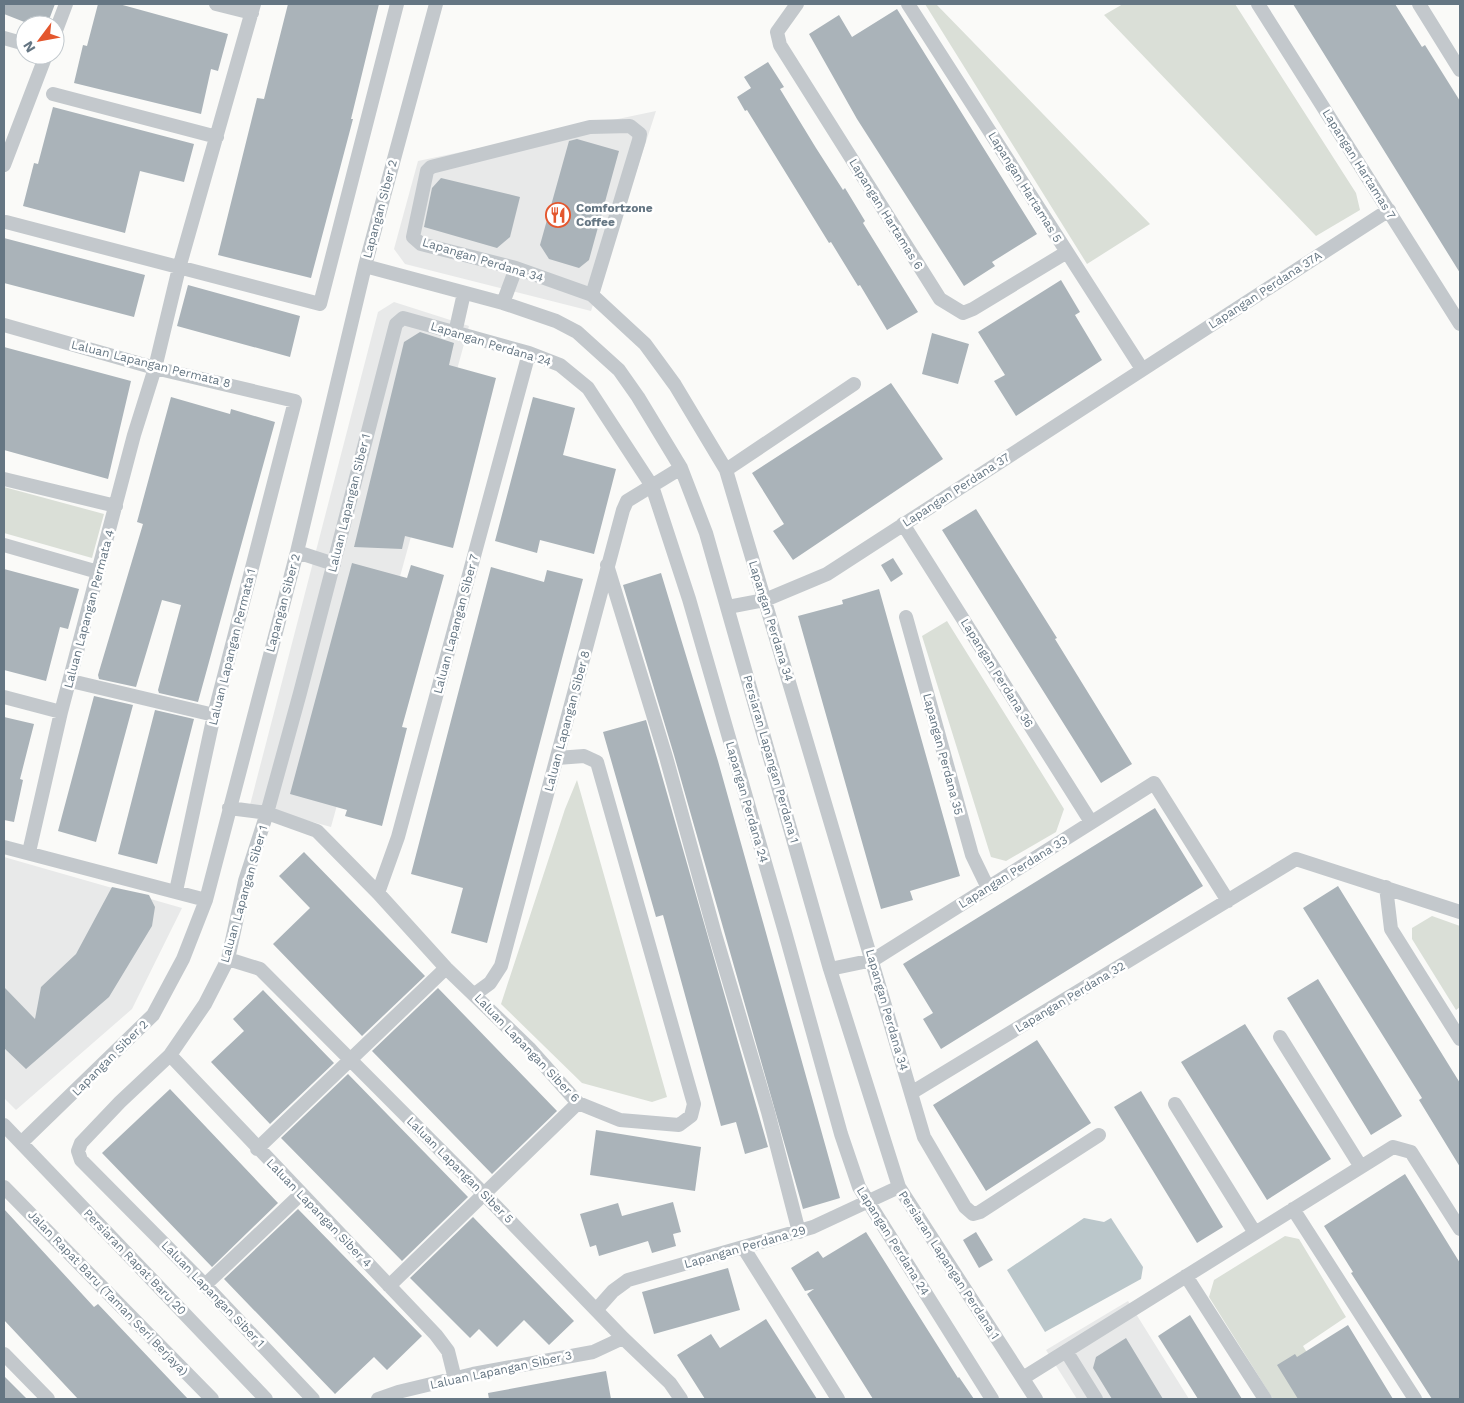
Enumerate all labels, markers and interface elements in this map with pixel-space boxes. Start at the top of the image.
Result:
north arrow [15,15,65,65]
text: N [19,38,39,56]
street label: Lapangan Hartamas 7 [1319,106,1399,222]
street label: Lapangan Hartamas 5 [985,129,1065,245]
street label: Lapangan Hartamas 6 [846,156,926,272]
street label: Lapangan Siber 2 [360,158,400,260]
place label: Comfortzone Coffee [576,201,653,229]
restaurant icon: Comfortzone Coffee [545,202,571,228]
street label: Lapangan Perdana 34 [421,235,545,285]
street label: Lapangan Perdana 37A [1206,248,1324,332]
street label: Lapangan Perdana 24 [429,319,553,369]
street label: Laluan Lapangan Permata 8 [70,337,232,391]
street label: Laluan Lapangan Siber 1 [325,432,373,574]
street label: Lapangan Perdana 37 [900,450,1012,530]
street label: Laluan Lapangan Permata 4 [61,528,117,690]
street label: Lapangan Siber 2 [263,552,303,654]
street label: Laluan Lapangan Siber 7 [431,552,481,695]
street label: Lapangan Perdana 34 [746,559,796,683]
street label: Laluan Lapangan Permata 1 [206,567,258,727]
street label: Lapangan Perdana 36 [958,616,1036,730]
street label: Laluan Lapangan Siber 8 [541,649,593,793]
street label: Persiaran Lapangan Perdana 1 [740,673,802,845]
street label: Lapangan Perdana 35 [920,692,966,816]
street label: Lapangan Perdana 24 [723,740,771,864]
street label: Laluan Lapangan Siber 1 [218,824,270,964]
street label: Lapangan Perdana 33 [956,833,1070,911]
street label: Lapangan Perdana 34 [863,948,911,1072]
street label: Lapangan Perdana 32 [1013,959,1127,1035]
street label: Laluan Lapangan Siber 6 [472,991,582,1105]
street label: Lapangan Siber 2 [69,1017,151,1099]
street label: Laluan Lapangan Siber 5 [404,1114,516,1226]
street label: Laluan Lapangan Siber 4 [264,1156,374,1270]
street label: Lapangan Perdana 24 [854,1184,932,1298]
street label: Persiaran Lapangan Perdana 1 [896,1188,1002,1342]
street label: Persiaran Rapat Baru 20 [81,1206,189,1318]
street label: Jalan Rapat Baru (Taman Seri Berjaya) [25,1208,191,1378]
street label: Lapangan Perdana 29 [683,1223,807,1271]
street label: Laluan Lapangan Siber 1 [159,1238,267,1350]
street label: Laluan Lapangan Siber 3 [429,1348,573,1392]

